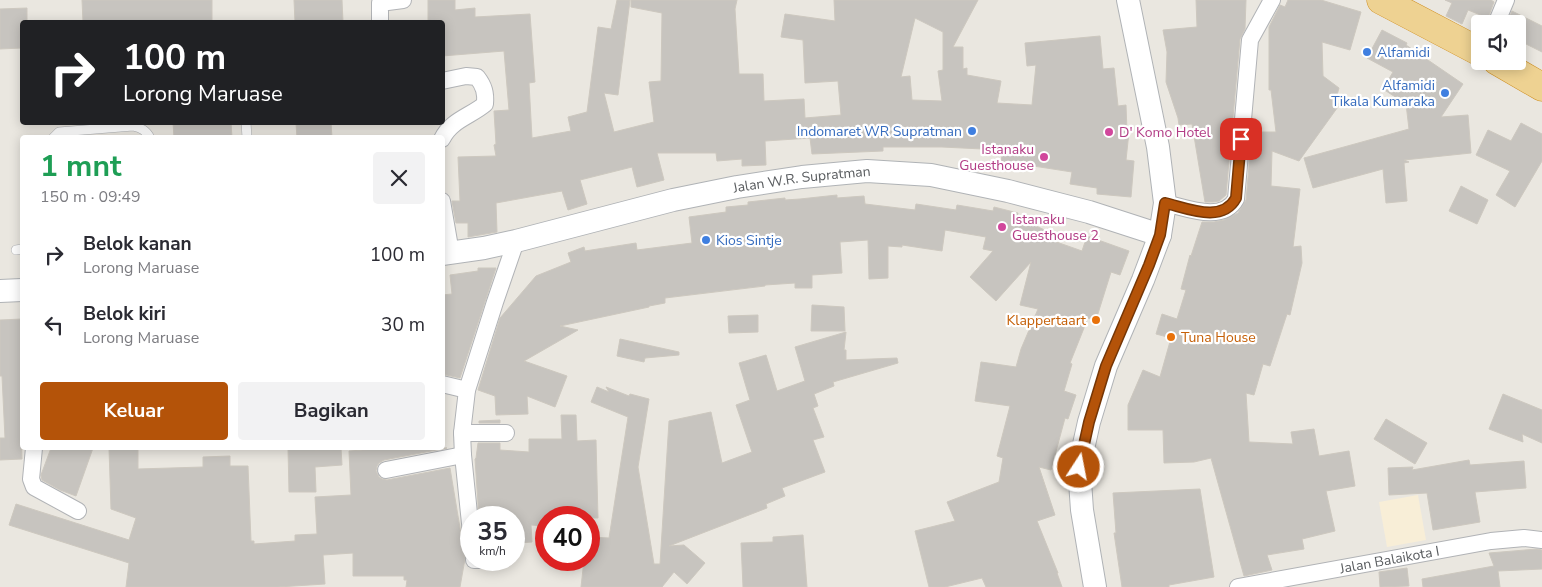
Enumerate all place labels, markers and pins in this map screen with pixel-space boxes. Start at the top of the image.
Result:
place label: Alfamidi [1377,43,1430,62]
marker: Alfamidi [1361,46,1373,58]
place label: Alfamidi Tikala Kumaraka [1331,76,1435,111]
marker: Alfamidi Tikala Kumaraka [1439,87,1451,99]
pin [1220,118,1262,160]
place label: Indomaret WR Supratman [797,122,962,141]
place label: D' Komo Hotel [1119,123,1211,142]
marker: Indomaret WR Supratman [966,125,978,137]
marker: D' Komo Hotel [1103,126,1115,138]
place label: Istanaku Guesthouse [959,140,1034,175]
marker: Istanaku Guesthouse [1038,151,1050,163]
place label: Istanaku Guesthouse 2 [1012,210,1099,245]
marker: Istanaku Guesthouse 2 [996,221,1008,233]
place label: Kios Sintje [716,231,782,250]
marker: Kios Sintje [700,234,712,246]
place label: Klappertaart [1007,311,1086,330]
marker: Klappertaart [1090,314,1102,326]
place label: Tuna House [1181,328,1256,347]
marker: Tuna House [1165,331,1177,343]

